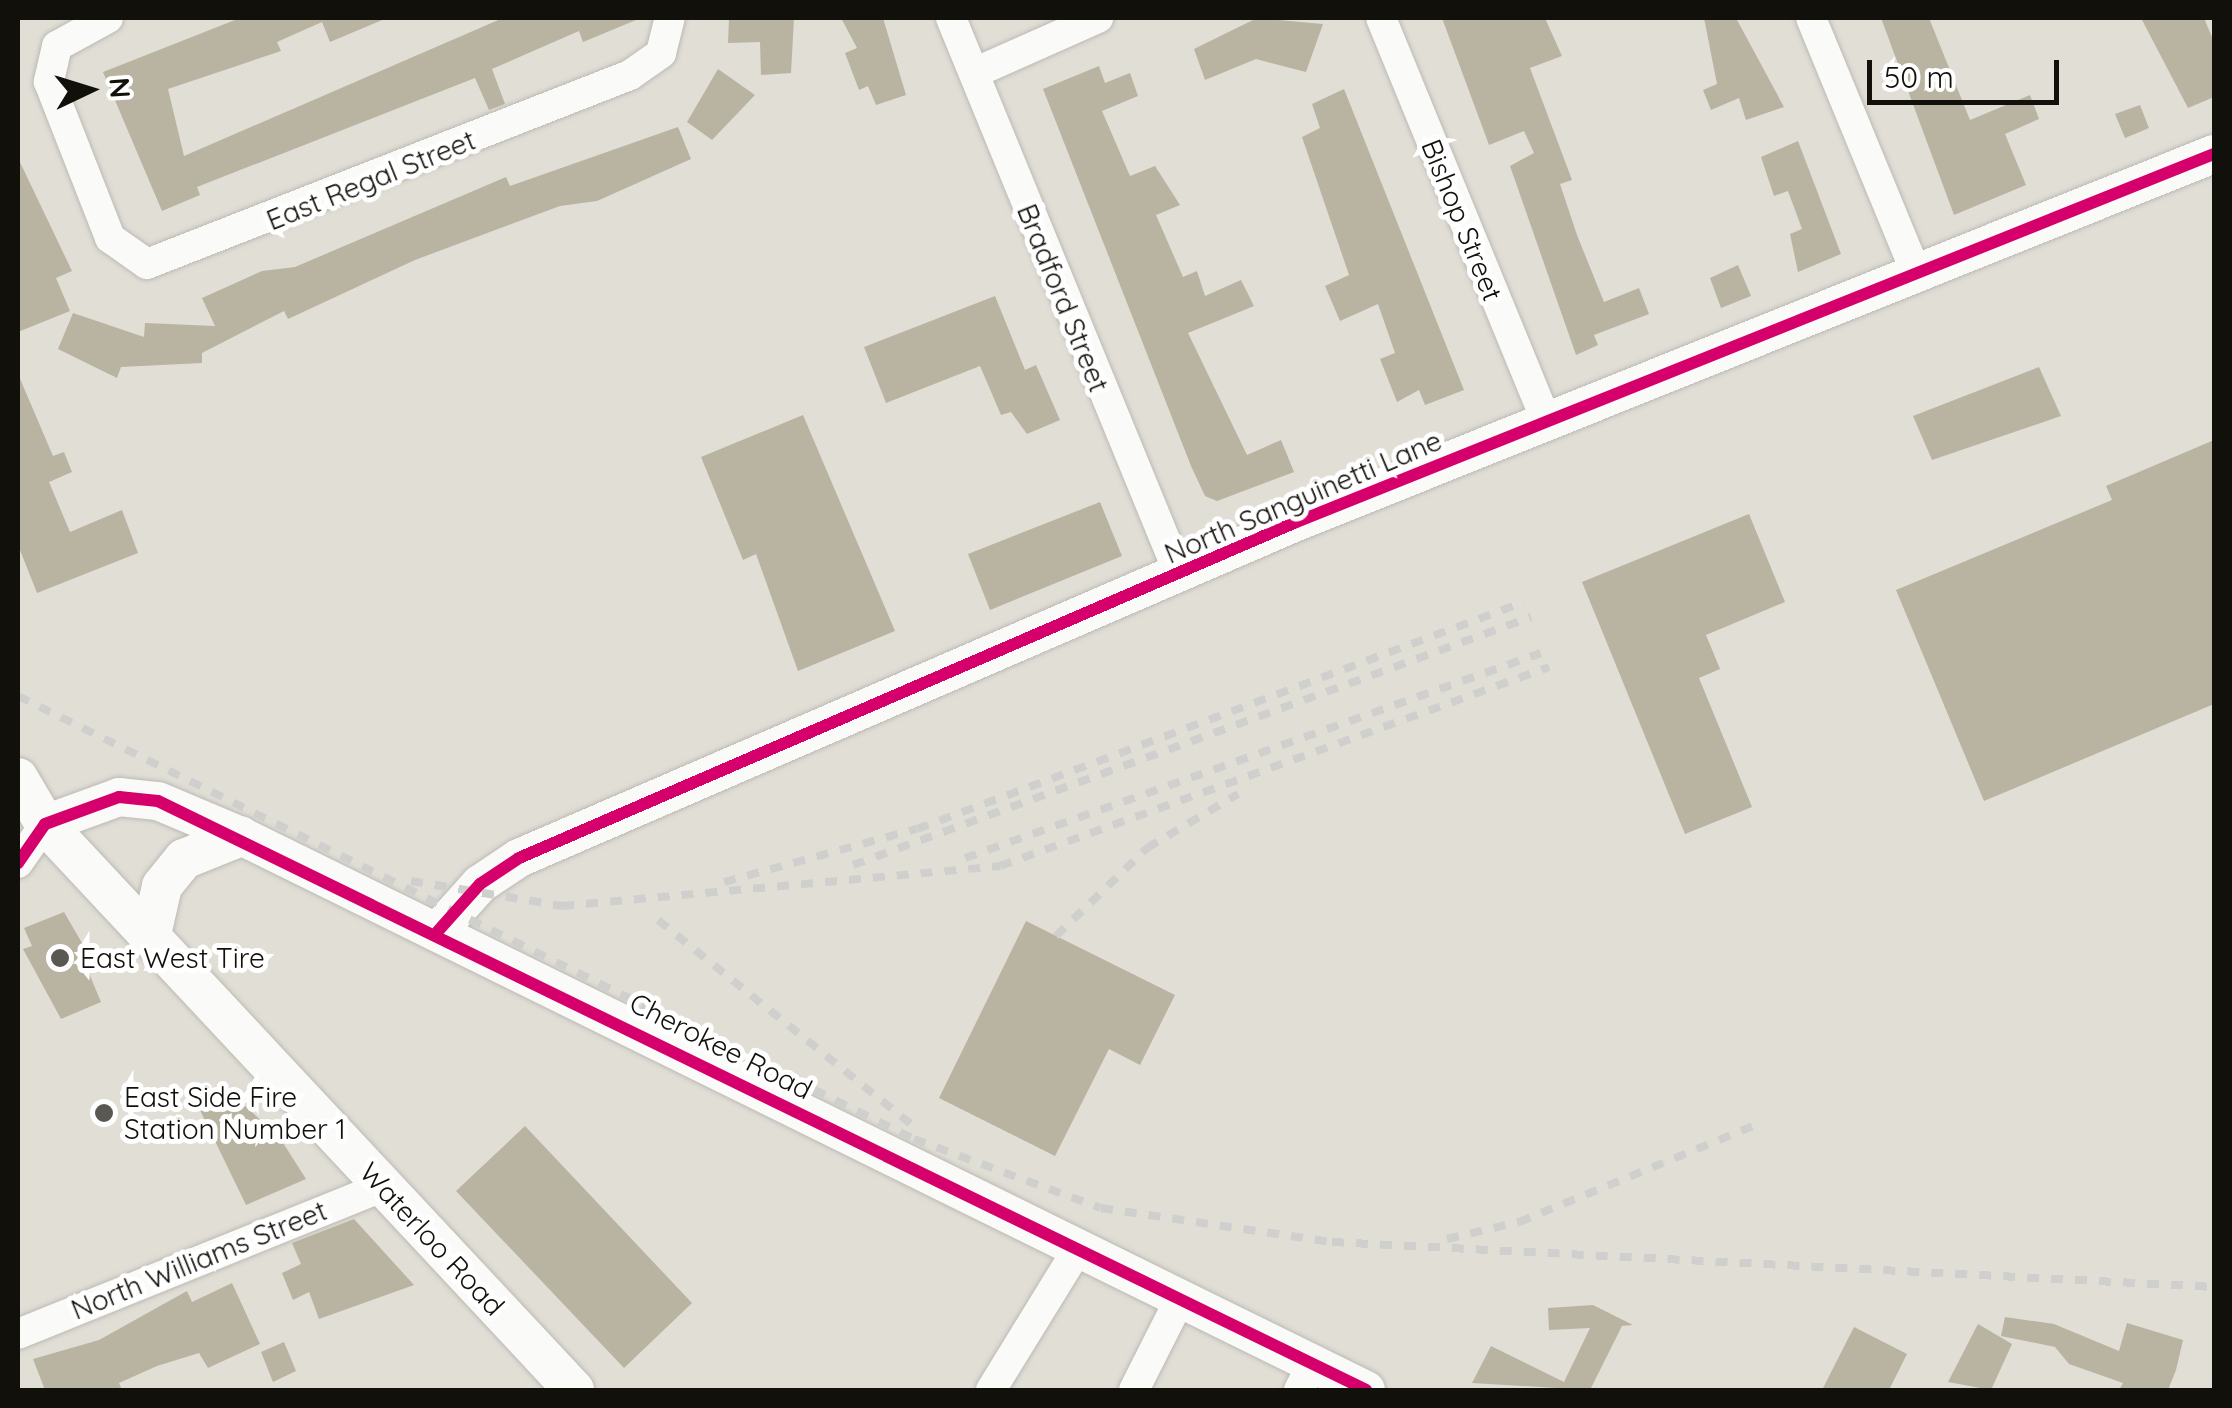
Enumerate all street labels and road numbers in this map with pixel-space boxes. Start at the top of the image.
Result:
street label: East Regal Street [262,123,480,237]
street label: Bishop Street [1414,134,1510,306]
street label: Bradford Street [1010,199,1116,397]
street label: North Sanguinetti Lane [1159,423,1447,571]
street label: Cherokee Road [624,986,818,1106]
street label: Waterloo Road [353,1156,511,1322]
street label: North Williams Street [66,1193,332,1327]

